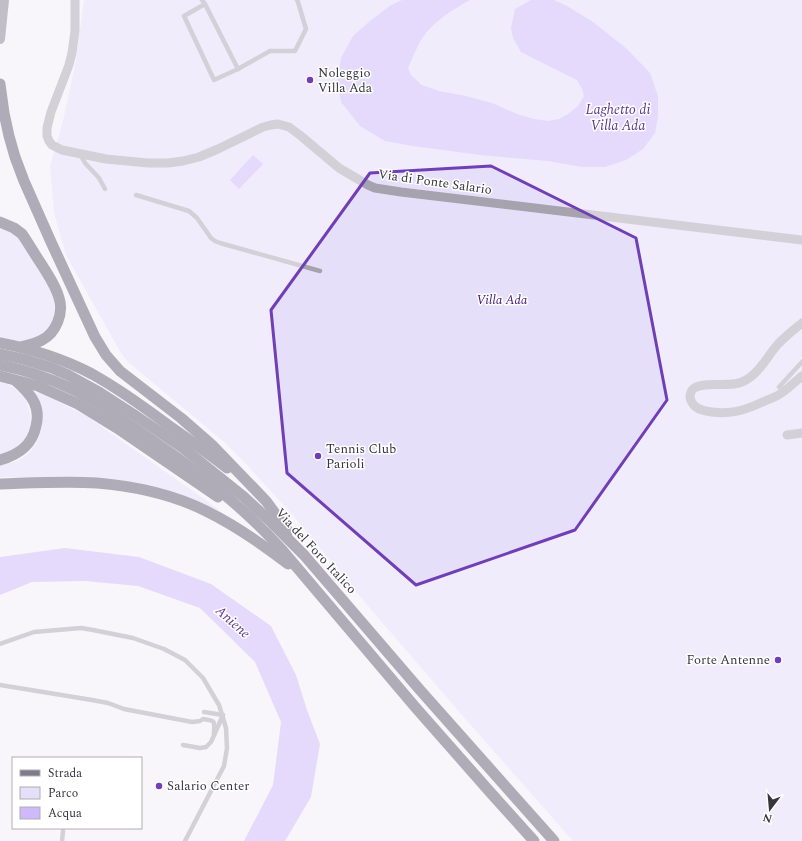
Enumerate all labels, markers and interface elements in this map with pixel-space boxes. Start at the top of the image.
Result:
place label: Noleggio Villa Ada [318,63,373,98]
marker: Noleggio Villa Ada [305,75,315,85]
water label: Laghetto di Villa Ada [585,99,651,136]
street label: Via di Ponte Salario [377,164,493,200]
park label: Villa Ada [477,290,528,310]
place label: Tennis Club Parioli [326,439,396,474]
marker: Tennis Club Parioli [313,451,323,461]
street label: Via del Foro Italico [271,504,361,598]
water label: Aniene [210,600,255,643]
place label: Forte Antenne [686,650,770,670]
marker: Forte Antenne [773,655,783,665]
legend [12,757,142,829]
text: Strada [48,764,82,783]
place label: Salario Center [167,776,250,796]
marker: Salario Center [154,781,164,791]
text: Parco [48,784,78,803]
north arrow [750,789,790,829]
text: Acqua [48,804,82,823]
text: N [761,809,774,828]

